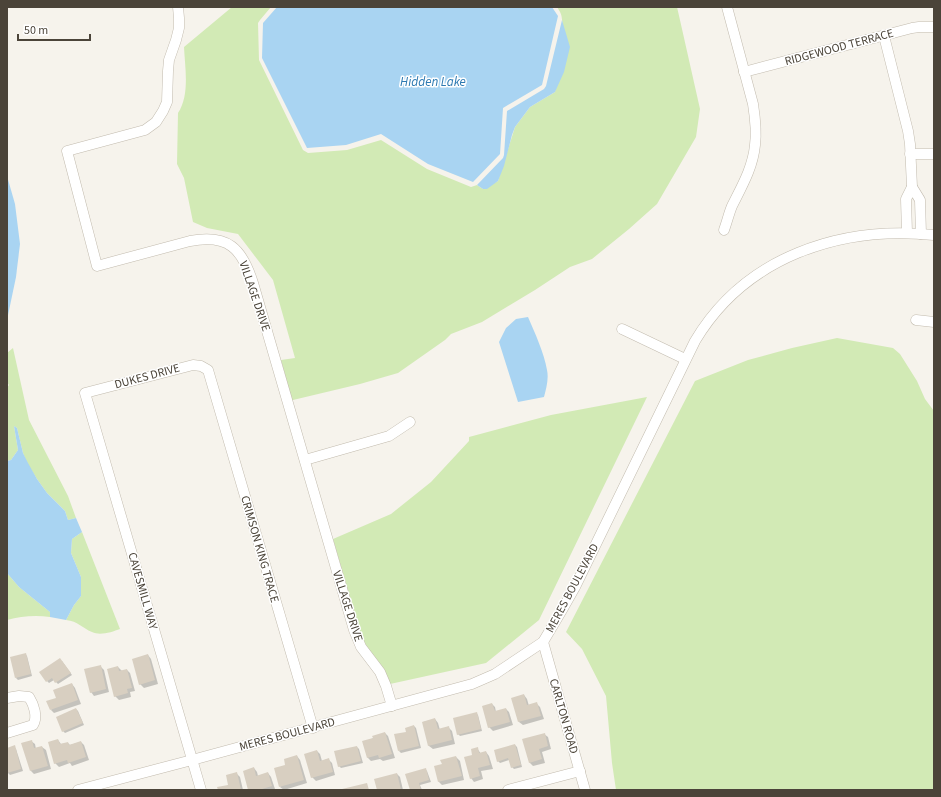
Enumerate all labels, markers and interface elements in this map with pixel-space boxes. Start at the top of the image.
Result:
scale bar [18,16,90,42]
text: 50 m [24,22,48,39]
street label: RIDGEWOOD TERRACE [783,25,895,70]
water label: Hidden Lake [400,73,466,91]
street label: VILLAGE DRIVE [235,259,275,334]
street label: DUKES DRIVE [113,360,182,393]
street label: CRIMSON KING TRACE [236,494,283,605]
street label: MERES BOULEVARD [542,541,603,636]
street label: CAVESMILL WAY [123,551,162,632]
street label: VILLAGE DRIVE [328,569,367,644]
street label: CARLTON ROAD [545,677,582,756]
street label: MERES BOULEVARD [237,714,337,755]

